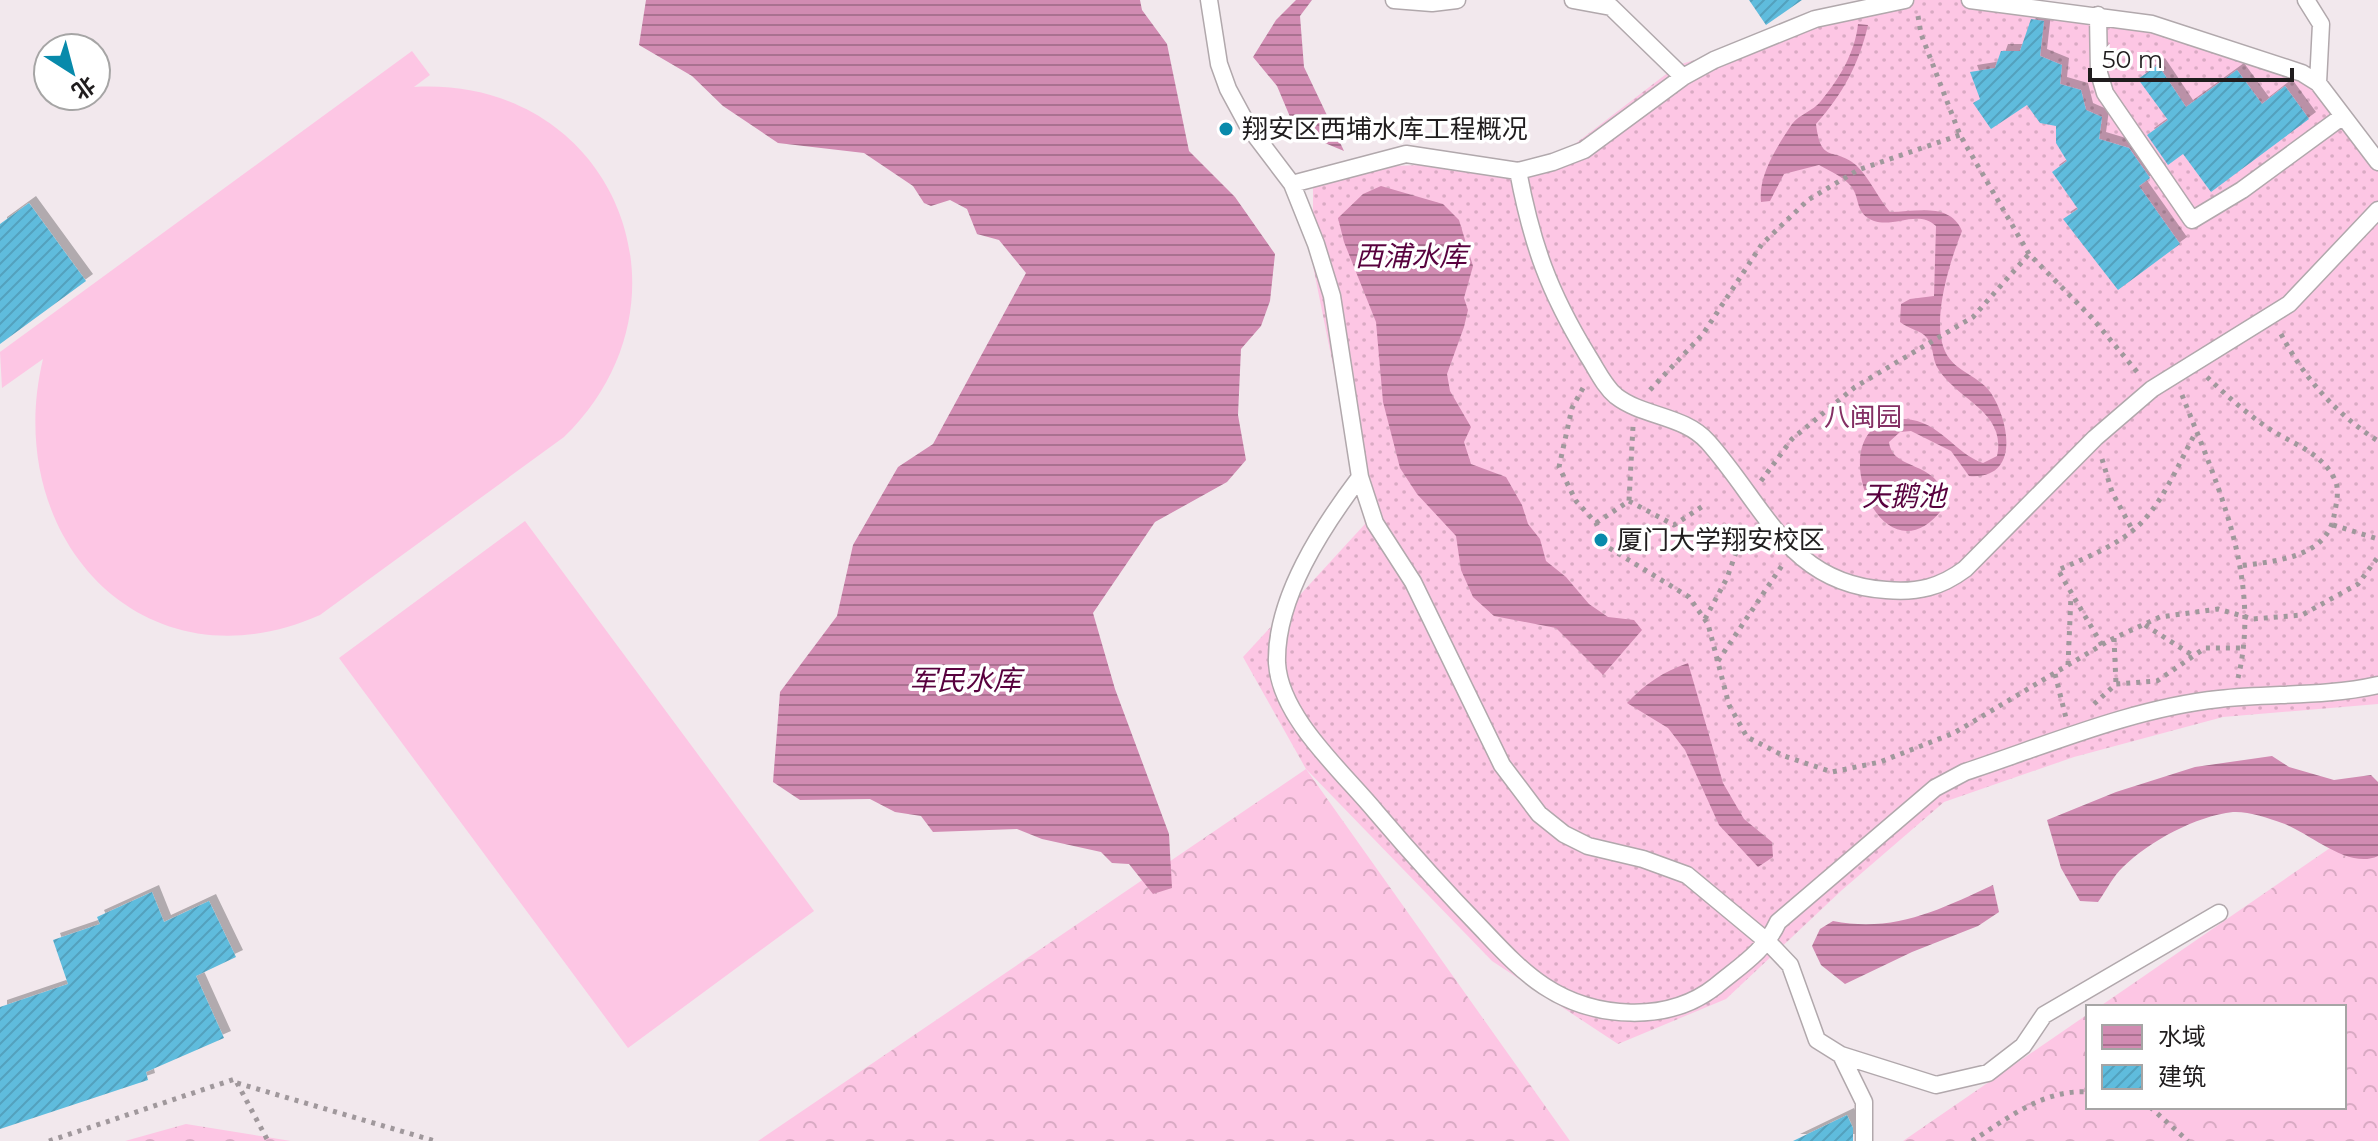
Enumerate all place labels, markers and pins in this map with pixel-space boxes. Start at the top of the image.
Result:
place label: 翔安区西埔水库工程概况 [1242,113,1528,145]
marker: 翔安区西埔水库工程概况 [1217,120,1235,138]
place label: 厦门大学翔安校区 [1617,524,1825,556]
marker: 厦门大学翔安校区 [1592,531,1610,549]

